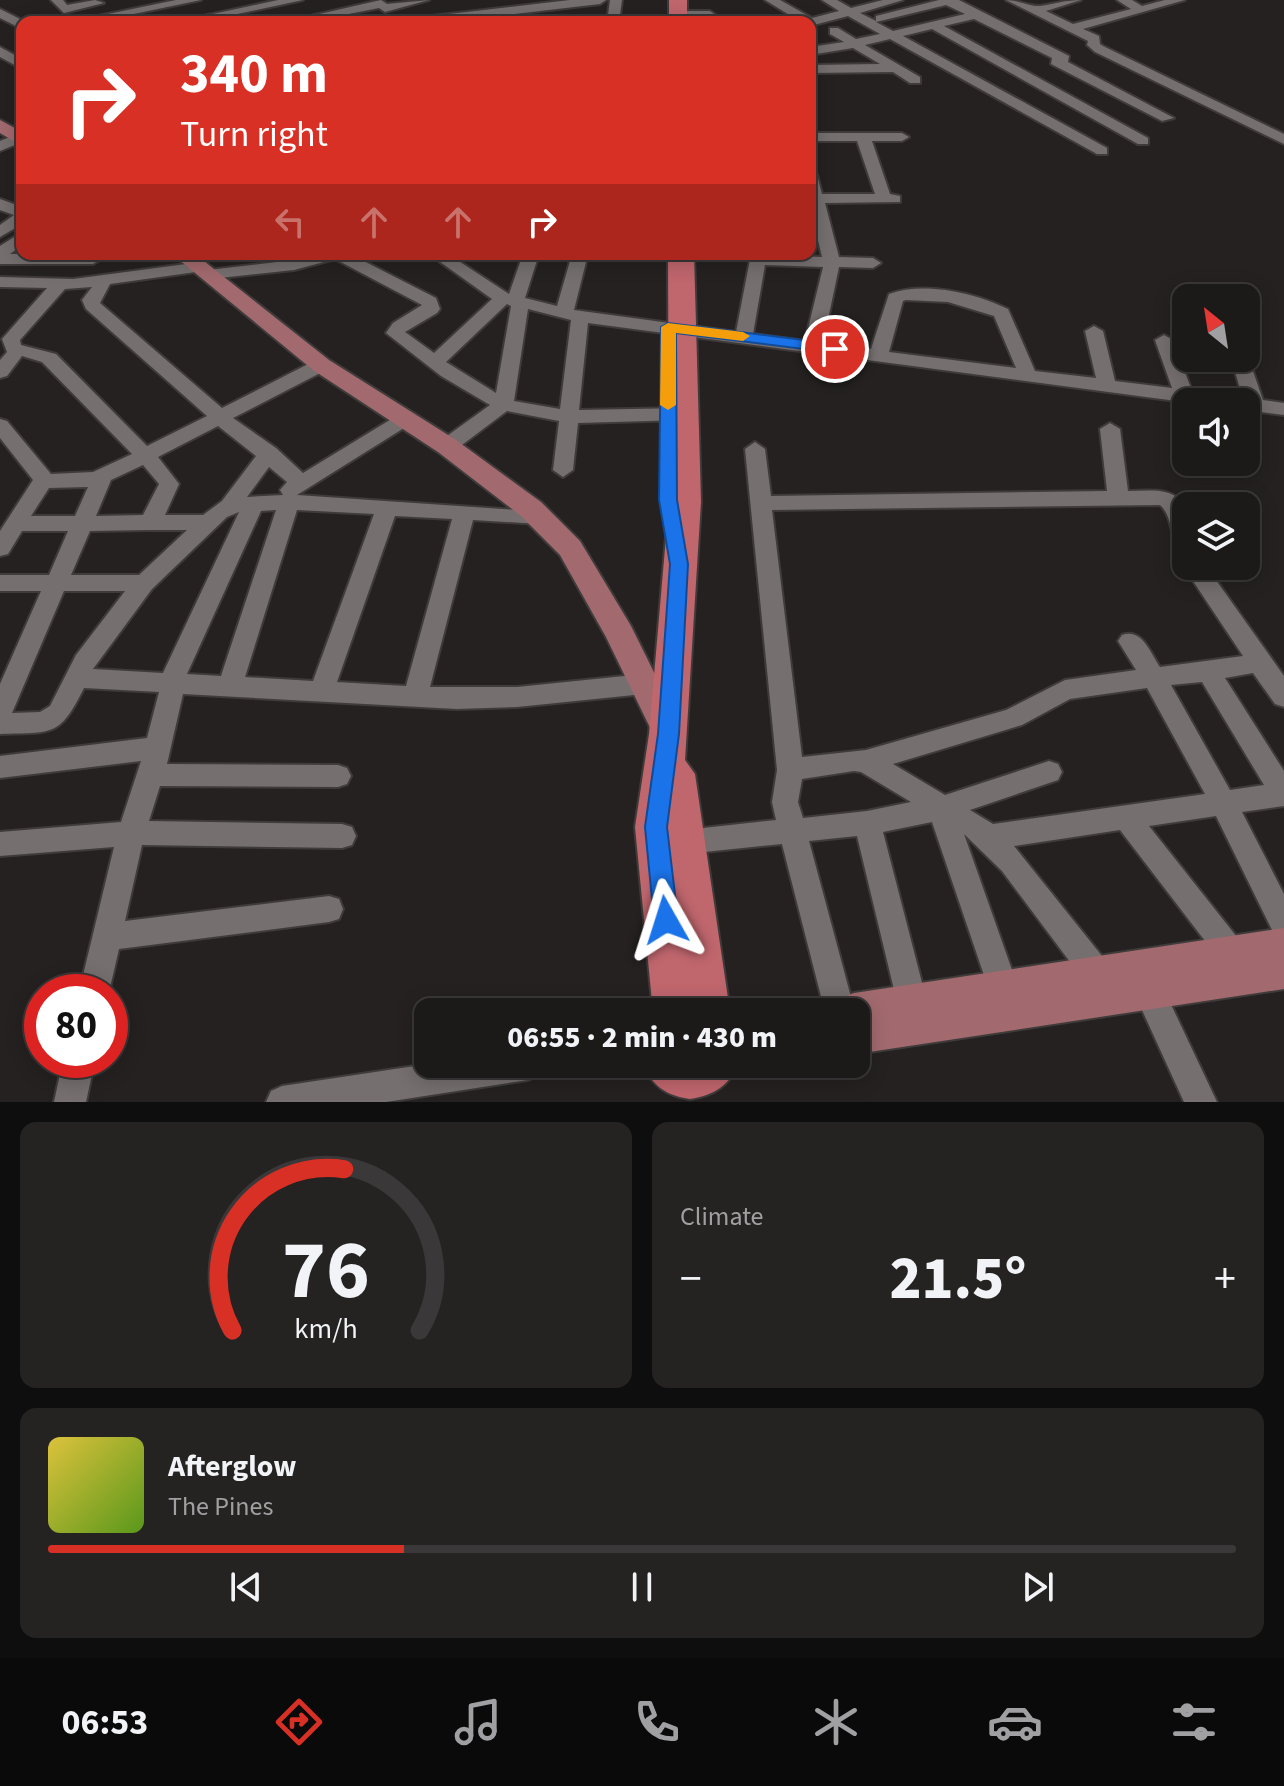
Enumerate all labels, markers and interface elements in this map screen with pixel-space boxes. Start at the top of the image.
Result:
text: 340 m [180,35,328,114]
icon: right [48,48,152,152]
text: Turn right [180,109,328,160]
icon: left [268,200,312,244]
icon: ahead [352,200,396,244]
icon: ahead [436,200,480,244]
icon: right [520,200,564,244]
north arrow [1172,284,1260,372]
map controls [1172,284,1260,580]
pin [801,315,869,383]
icon: arrive [813,327,857,371]
button: sound [1172,388,1260,476]
button: layers [1172,492,1260,580]
position arrow [624,878,708,962]
speed limit sign: 80 [24,974,128,1078]
text: 06:55 · 2 min · 430 m [507,1016,777,1059]
text: Climate [680,1198,764,1235]
text: 76 [282,1212,370,1330]
text: 21.5° [890,1237,1026,1322]
text: − [680,1248,702,1311]
text: + [1214,1248,1236,1311]
text: km/h [294,1309,358,1349]
text: Afterglow [168,1445,296,1488]
text: The Pines [168,1488,273,1525]
icon: previous [224,1565,268,1609]
icon: pause [620,1565,664,1609]
icon: next [1016,1565,1060,1609]
icon: directions [271,1694,327,1750]
icon: music [450,1694,506,1750]
icon: phone [629,1694,685,1750]
icon: climate [808,1694,864,1750]
icon: car [987,1694,1043,1750]
icon: filters [1166,1694,1222,1750]
text: 06:53 [62,1697,148,1748]

